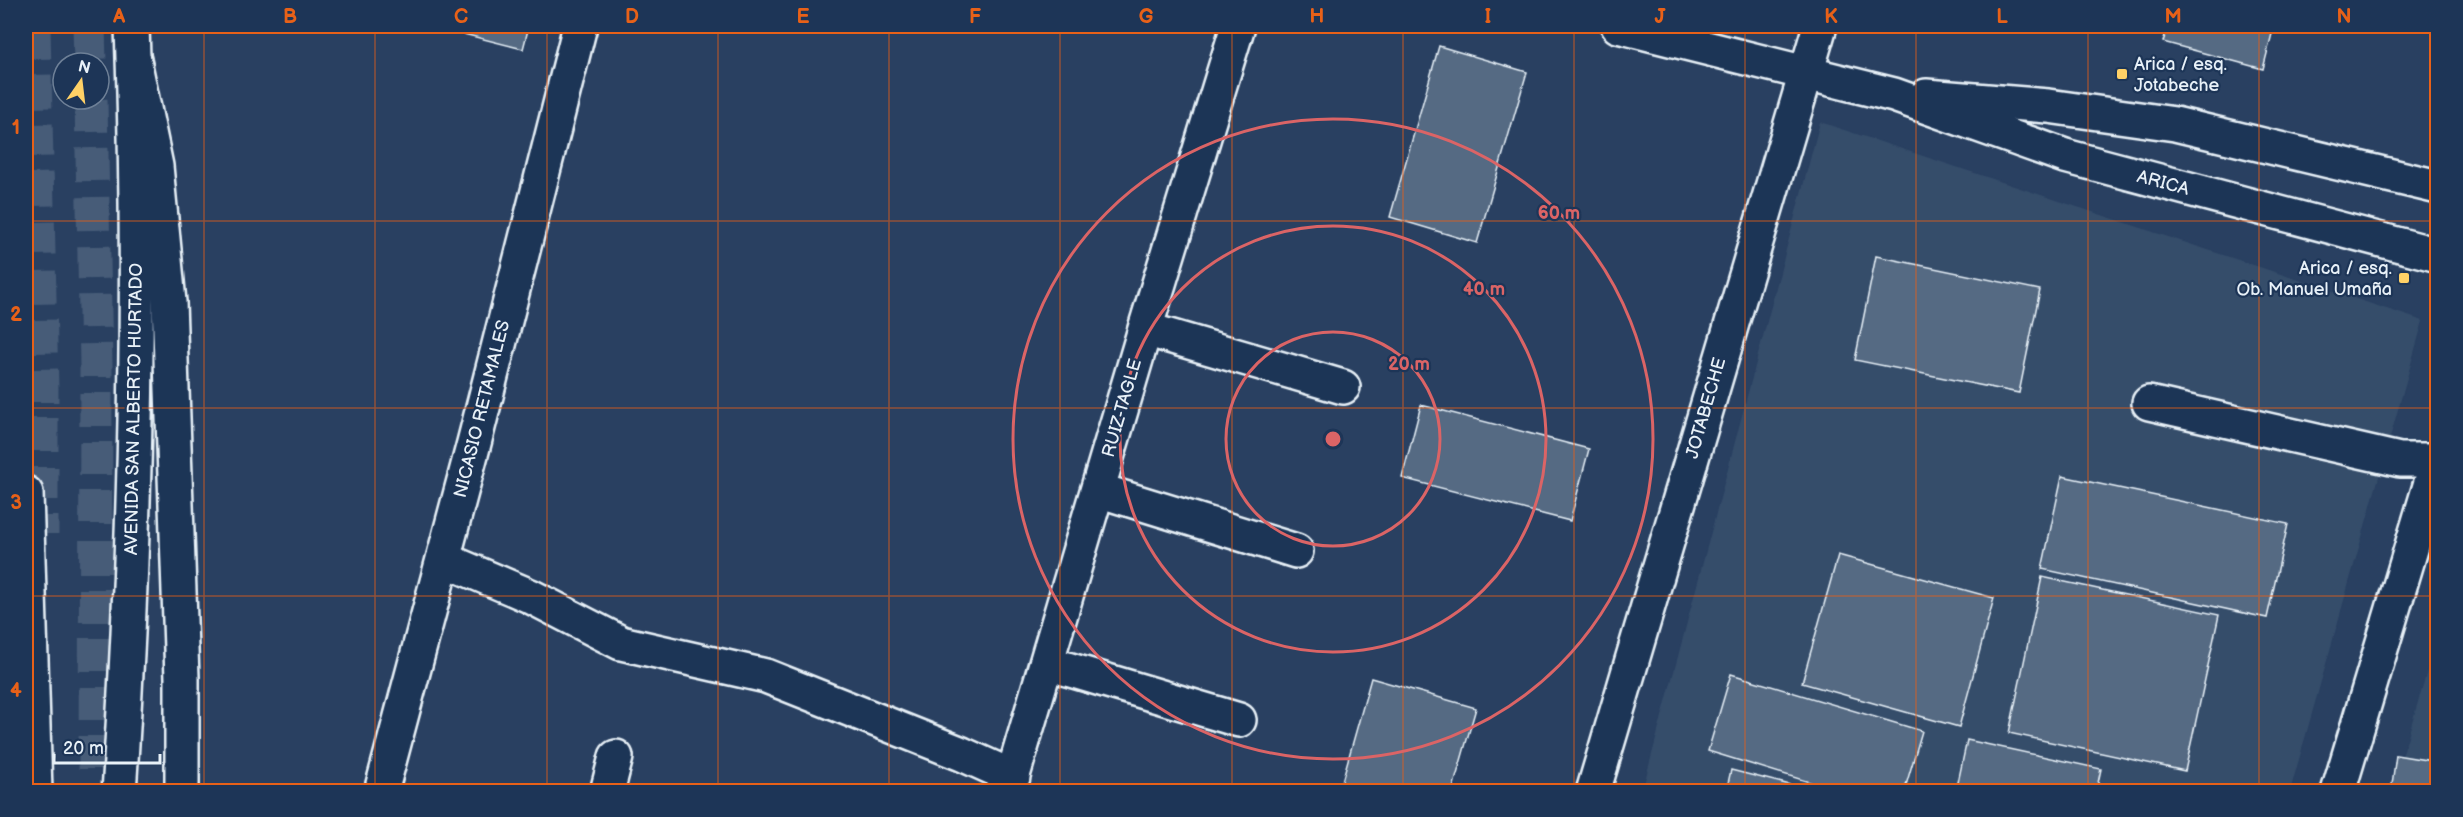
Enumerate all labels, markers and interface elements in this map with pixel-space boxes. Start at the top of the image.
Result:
text: A [112,5,126,29]
text: B [283,5,297,29]
text: C [454,5,468,29]
text: D [625,5,639,29]
text: E [797,5,810,29]
text: F [969,5,981,29]
text: G [1139,5,1154,29]
text: H [1310,5,1324,29]
text: I [1485,5,1491,29]
text: J [1655,5,1667,29]
text: K [1824,5,1838,29]
text: L [1996,5,2008,29]
text: M [2164,5,2182,29]
text: N [2336,5,2352,29]
north arrow [51,51,111,111]
place label: Arica / esq. Jotabeche [2134,54,2227,96]
text: N [76,57,92,79]
marker: Arica / esq. Jotabeche [2115,67,2129,81]
text: 1 [12,116,20,140]
street label: ARICA [2135,166,2191,200]
text: 60 m [1538,203,1580,224]
place label: Arica / esq. Ob. Manuel Umaña [2236,258,2392,300]
street label: AVENIDA SAN ALBERTO HURTADO [121,263,147,555]
marker: Arica / esq. Ob. Manuel Umaña [2397,271,2411,285]
text: 40 m [1463,279,1505,300]
text: 2 [10,303,22,327]
street label: NICASIO RETAMALES [450,318,514,500]
text: 20 m [1388,354,1430,375]
street label: JOTABECHE [1682,355,1730,461]
street label: RUIZ-TAGLE [1098,356,1146,460]
centre of rings [1323,429,1343,449]
text: 3 [10,491,22,515]
text: 4 [10,679,22,703]
scale bar [54,727,160,765]
text: 20 m [63,738,104,759]

